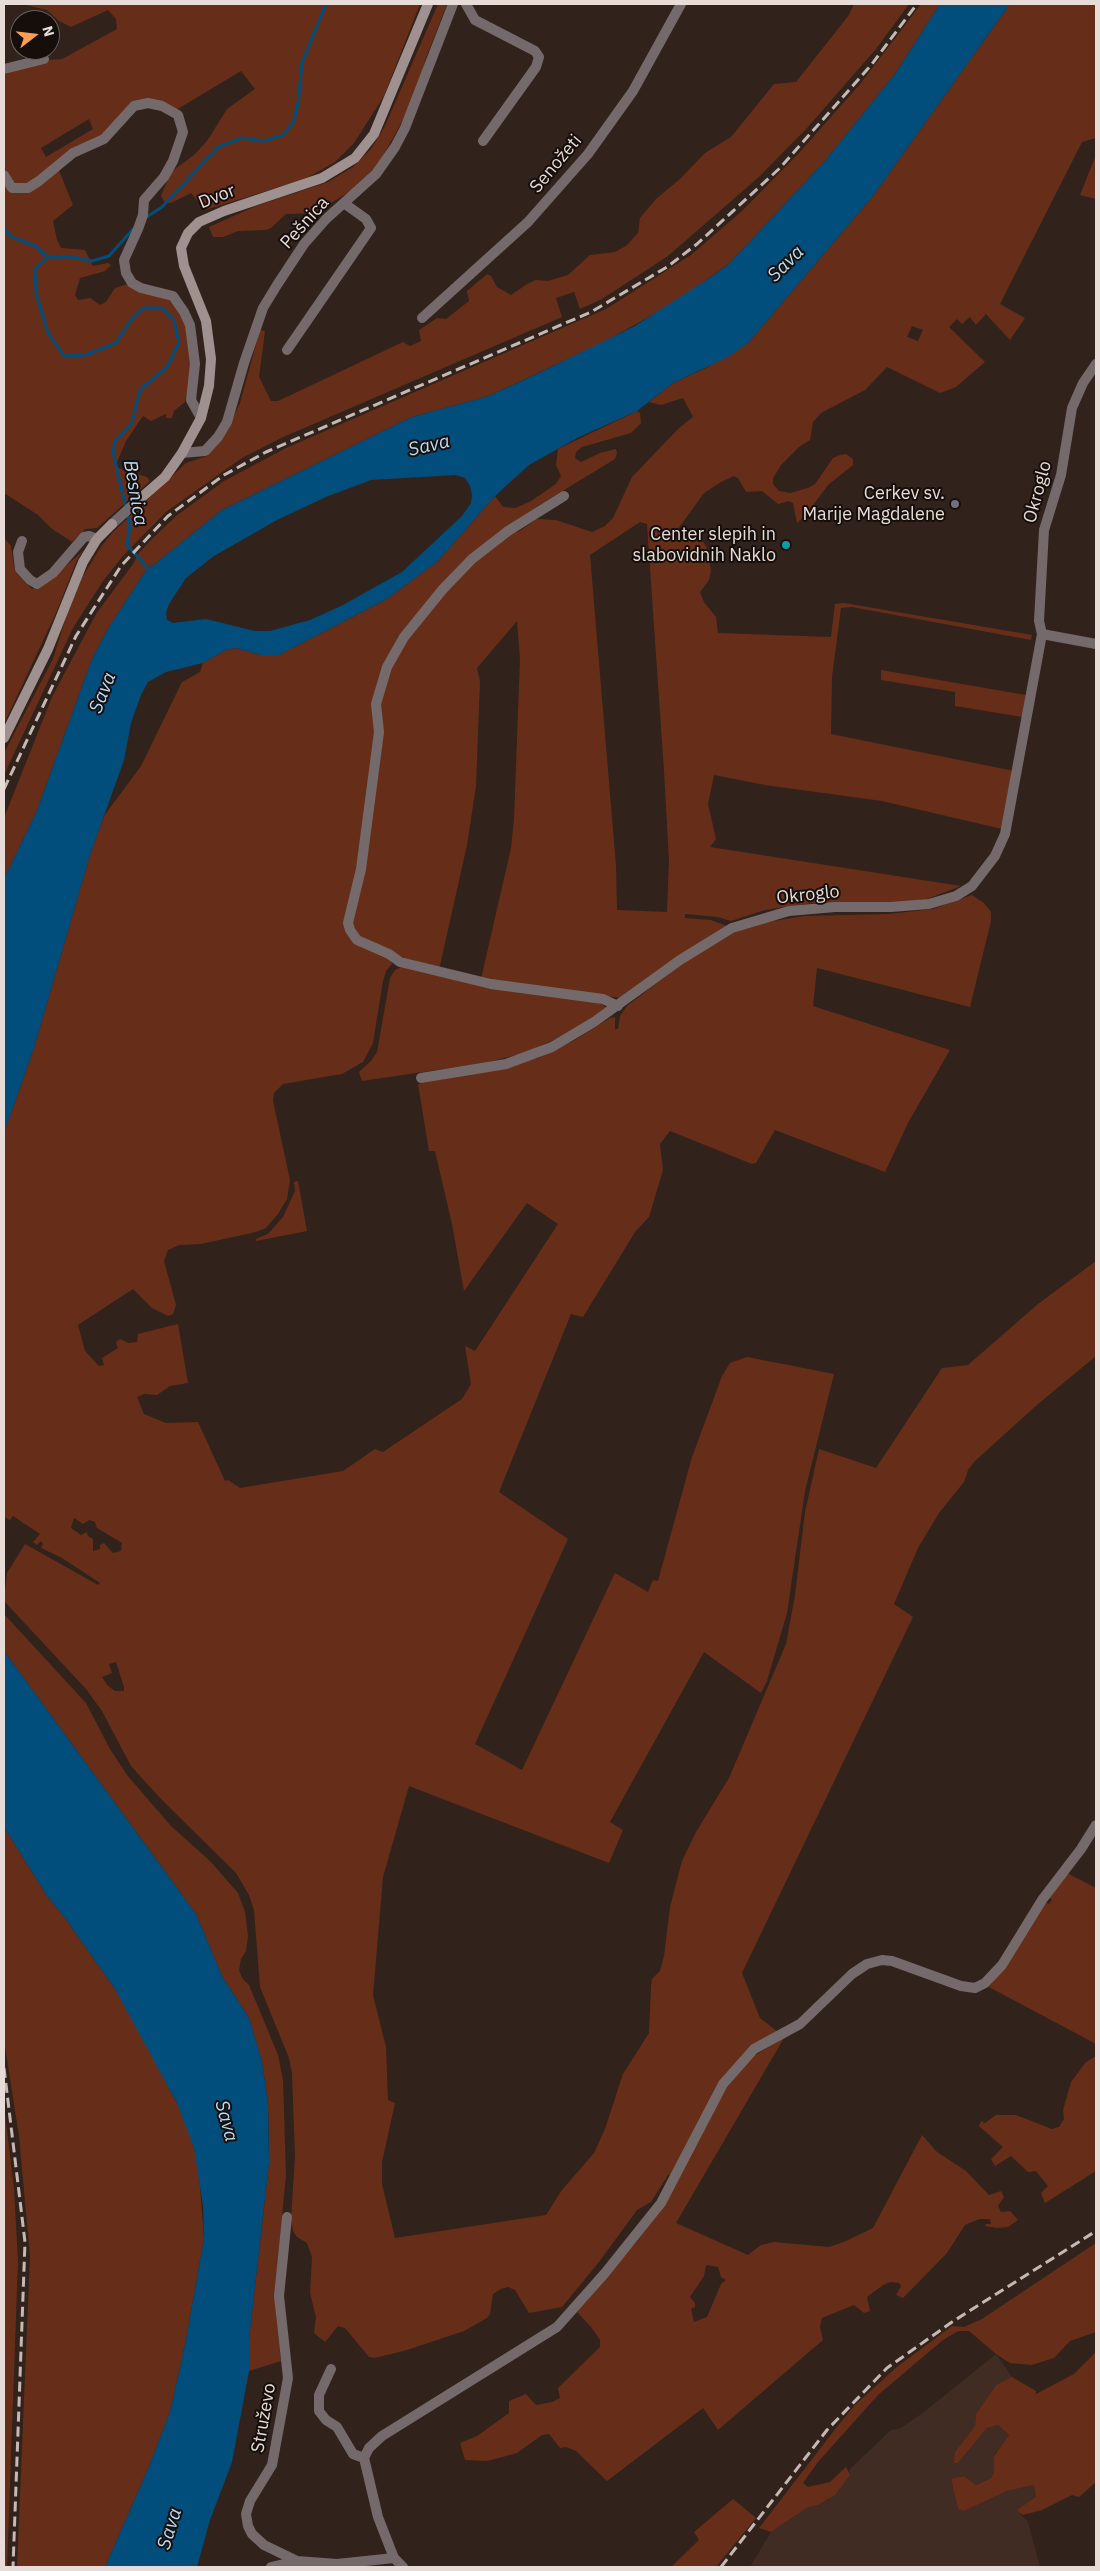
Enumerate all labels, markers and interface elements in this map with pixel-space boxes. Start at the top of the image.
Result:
north arrow [10,10,60,60]
text: N [38,24,59,38]
street label: Senožeti [525,130,587,198]
street label: Dvor [196,180,238,214]
street label: Pešnica [276,193,334,253]
water label: Sava [763,241,809,287]
water label: Sava [406,430,452,462]
water label: Besnica [118,458,152,528]
street label: Okroglo [1019,459,1057,525]
place label: Cerkev sv. Marije Magdalene [802,483,945,526]
marker: Cerkev sv. Marije Magdalene [949,498,961,510]
place label: Center slepih in slabovidnih Naklo [633,524,776,566]
marker: Center slepih in slabovidnih Naklo [780,539,792,551]
water label: Sava [85,669,121,717]
street label: Okroglo [775,881,841,909]
water label: Sava [210,2098,242,2144]
street label: Struževo [247,2382,281,2454]
water label: Sava [153,2506,187,2552]

